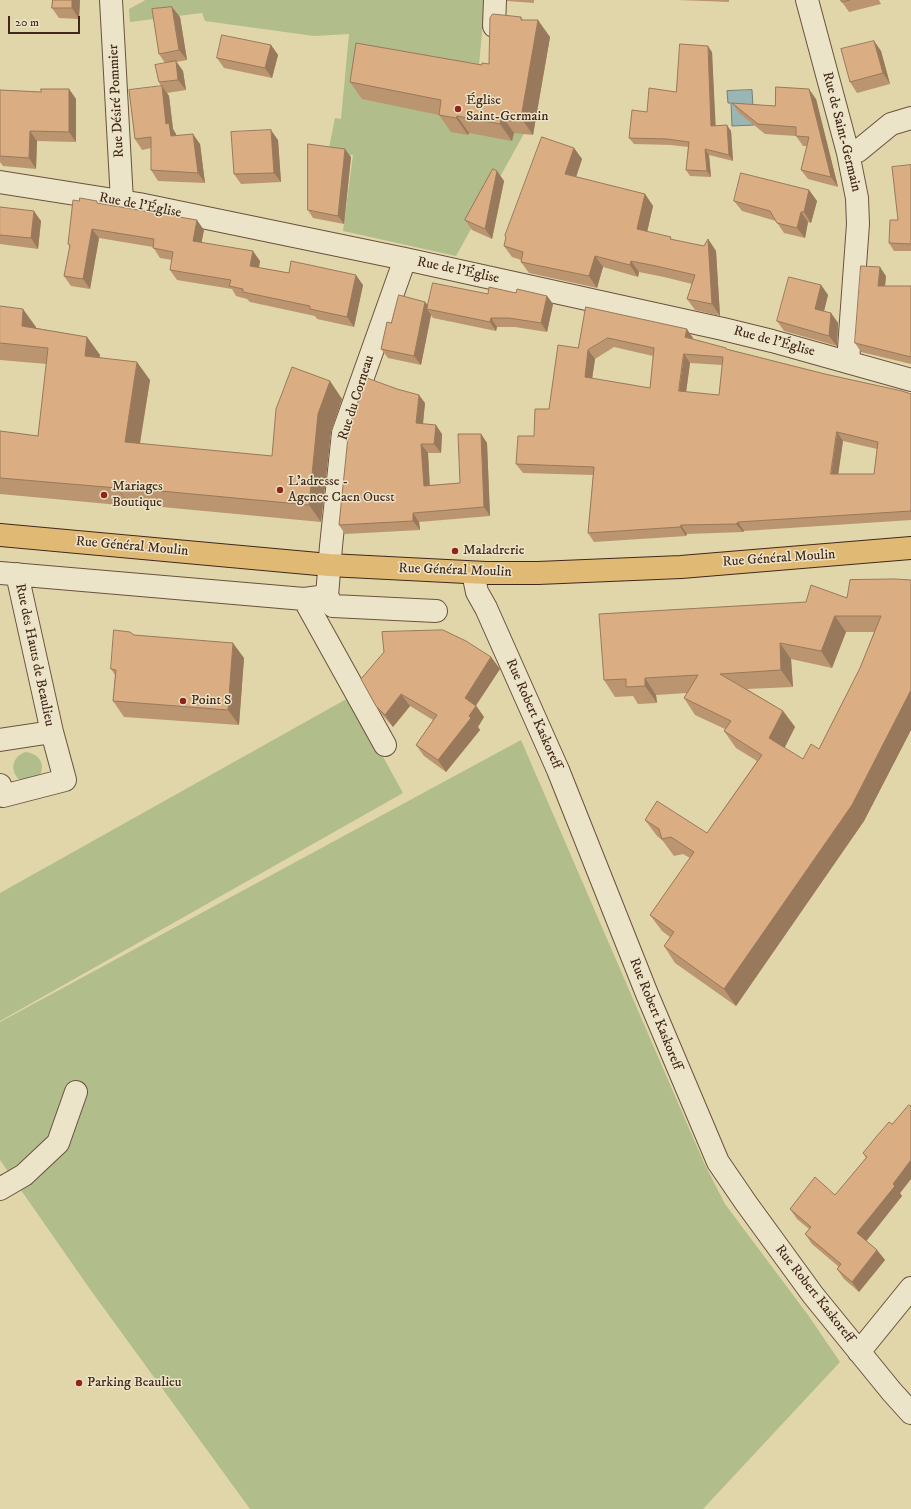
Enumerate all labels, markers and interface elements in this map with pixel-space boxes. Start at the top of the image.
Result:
scale bar [10,8,82,34]
text: 20 m [15,15,39,30]
street label: Rue Désiré Pommier [106,44,128,158]
street label: Rue de Saint-Germain [818,70,864,194]
place label: Église Saint-Germain [466,93,548,126]
marker: Église Saint-Germain [453,104,463,114]
street label: Rue de l'Église [97,190,183,222]
street label: Rue de l'Église [415,254,501,288]
street label: Rue de l'Église [732,323,816,361]
street label: Rue du Corneau [335,353,379,443]
place label: L'adresse - Agence Caen Ouest [288,474,395,506]
place label: Mariages Boutique [112,479,163,512]
marker: L'adresse - Agence Caen Ouest [275,485,285,495]
marker: Mariages Boutique [99,490,109,500]
street label: Rue Général Moulin [75,534,189,560]
place label: Maladrerie [463,543,525,559]
marker: Maladrerie [450,546,460,556]
street label: Rue Général Moulin [722,547,836,571]
street label: Rue Général Moulin [398,561,512,581]
street label: Rue des Hauts de Beaulieu [11,582,57,728]
street label: Rue Robert Kaskoreff [501,656,565,772]
place label: Point S [191,693,231,709]
marker: Point S [178,696,188,706]
street label: Rue Robert Kaskoreff [625,956,685,1072]
street label: Rue Robert Kaskoreff [771,1242,857,1346]
place label: Parking Beaulieu [87,1375,182,1391]
marker: Parking Beaulieu [74,1378,84,1388]

